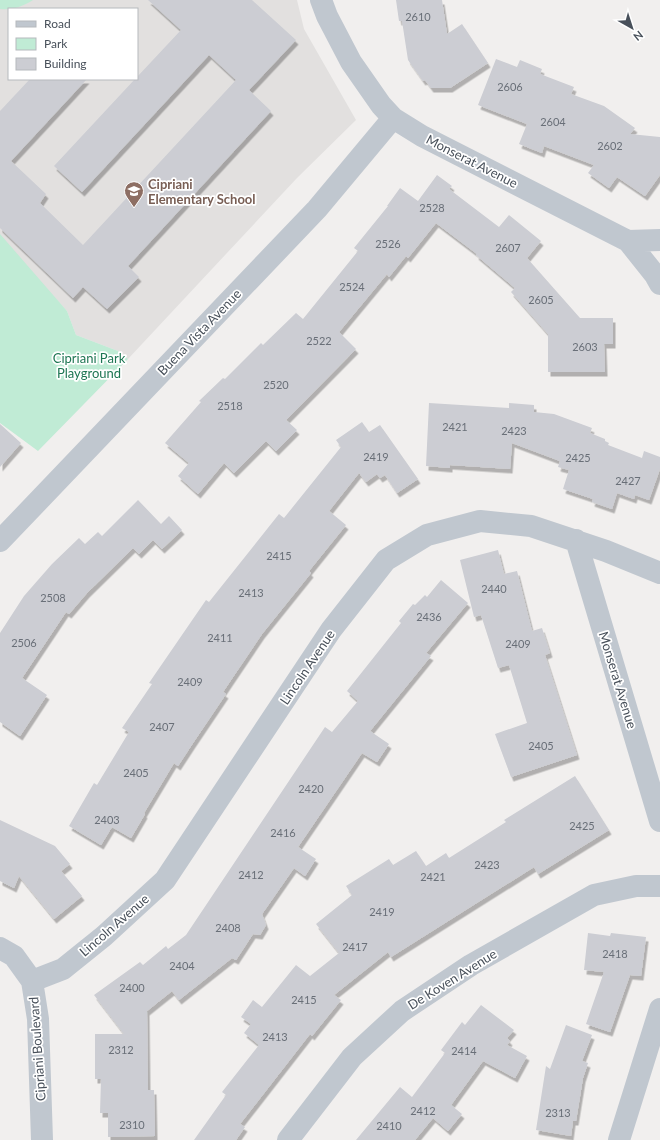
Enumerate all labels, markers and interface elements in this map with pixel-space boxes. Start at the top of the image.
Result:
legend [8,8,138,80]
north arrow [612,8,652,48]
house number: 2610 [405,10,431,23]
text: Road [44,16,71,31]
text: N [631,28,646,44]
text: Park [44,36,68,51]
text: Building [44,56,87,71]
house number: 2606 [497,80,523,93]
house number: 2604 [540,115,566,128]
street label: Monserat Avenue [424,131,521,191]
house number: 2602 [597,139,623,152]
place label: Cipriani Elementary School [148,176,256,207]
school or university icon: Cipriani Elementary School [123,180,145,208]
house number: 2528 [419,201,445,214]
house number: 2526 [375,237,401,250]
house number: 2607 [495,241,521,254]
house number: 2524 [339,280,365,293]
street label: Buena Vista Avenue [154,286,244,378]
house number: 2605 [528,293,554,306]
house number: 2522 [306,334,332,347]
house number: 2603 [572,340,598,353]
park label: Cipriani Park Playground [53,350,126,381]
house number: 2520 [263,378,289,391]
house number: 2518 [217,399,243,412]
house number: 2421 [442,420,468,433]
house number: 2423 [501,424,527,437]
house number: 2419 [363,450,389,463]
house number: 2425 [565,451,591,464]
house number: 2427 [615,474,641,487]
house number: 2415 [266,549,292,562]
house number: 2440 [481,582,507,595]
house number: 2413 [238,586,264,599]
house number: 2508 [40,591,66,604]
house number: 2436 [416,610,442,623]
street label: Lincoln Avenue [276,626,338,707]
street label: Monserat Avenue [596,630,640,731]
house number: 2411 [207,631,233,644]
house number: 2506 [11,636,37,649]
house number: 2409 [505,637,531,650]
house number: 2409 [177,675,203,688]
house number: 2407 [149,720,175,733]
house number: 2405 [528,739,554,752]
house number: 2405 [123,766,149,779]
house number: 2420 [298,782,324,795]
house number: 2403 [94,813,120,826]
house number: 2425 [569,819,595,832]
house number: 2416 [270,826,296,839]
house number: 2423 [474,858,500,871]
house number: 2412 [238,868,264,881]
house number: 2421 [420,870,446,883]
street label: Lincoln Avenue [76,890,152,959]
house number: 2419 [369,905,395,918]
house number: 2408 [215,921,241,934]
house number: 2417 [342,940,368,953]
street label: De Koven Avenue [405,945,500,1013]
house number: 2418 [602,947,628,960]
house number: 2404 [169,959,195,972]
house number: 2400 [119,981,145,994]
house number: 2415 [291,993,317,1006]
street label: Cipriani Boulevard [25,996,49,1102]
house number: 2413 [262,1030,288,1043]
house number: 2312 [108,1043,134,1056]
house number: 2414 [451,1044,477,1057]
house number: 2412 [410,1104,436,1117]
house number: 2313 [545,1106,571,1119]
house number: 2310 [119,1118,145,1131]
house number: 2410 [376,1119,402,1132]

